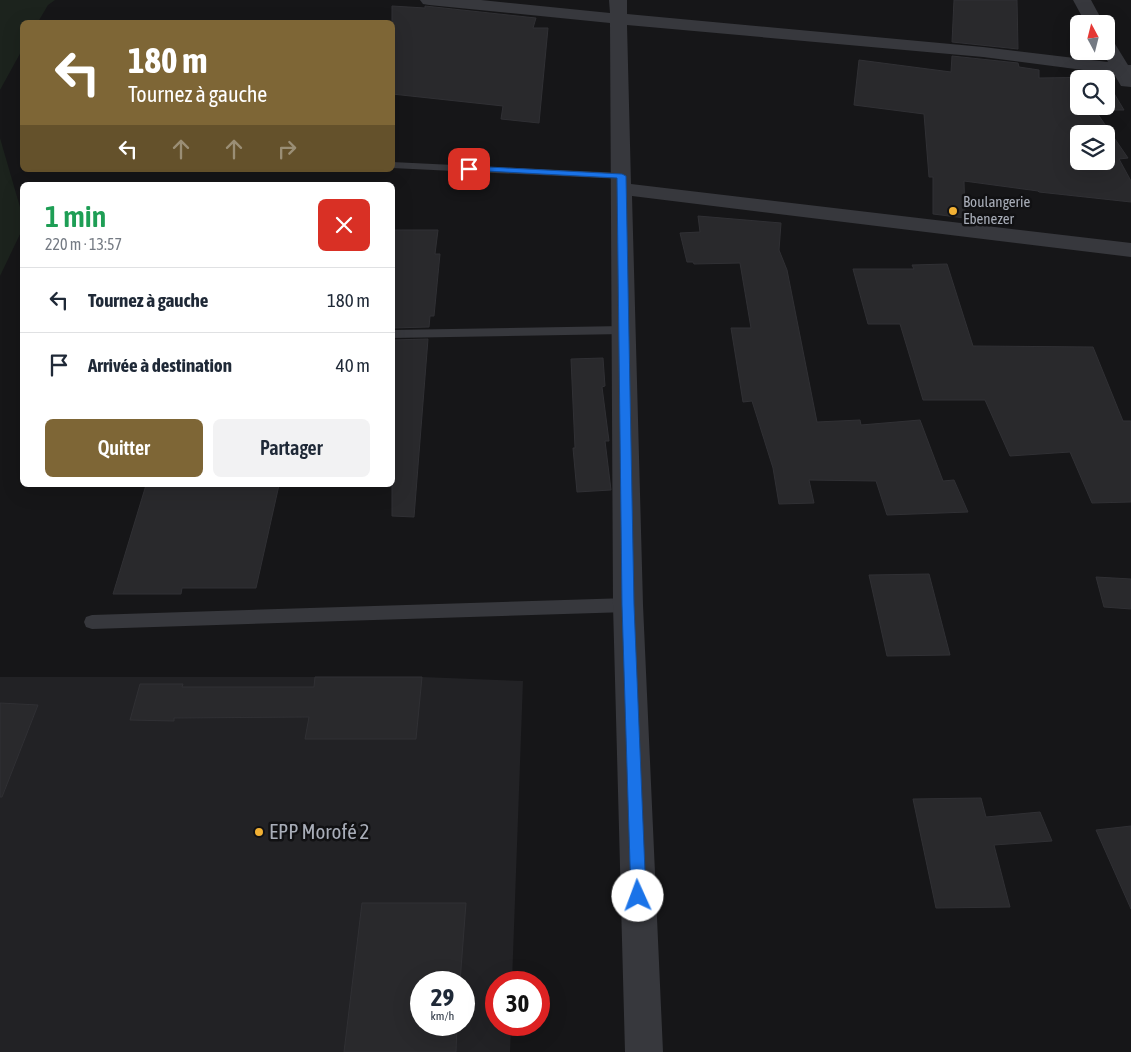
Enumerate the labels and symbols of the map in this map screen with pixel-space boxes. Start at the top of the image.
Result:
north arrow [1070,15,1115,60]
pin [448,148,490,190]
place label: Boulangerie Ebenezer [963,193,1030,227]
marker: Boulangerie Ebenezer [947,205,959,217]
place label: EPP Morofé 2 [269,819,370,843]
marker: EPP Morofé 2 [253,826,265,838]
position arrow [611,869,663,921]
speed limit sign: 30 [485,971,550,1036]

